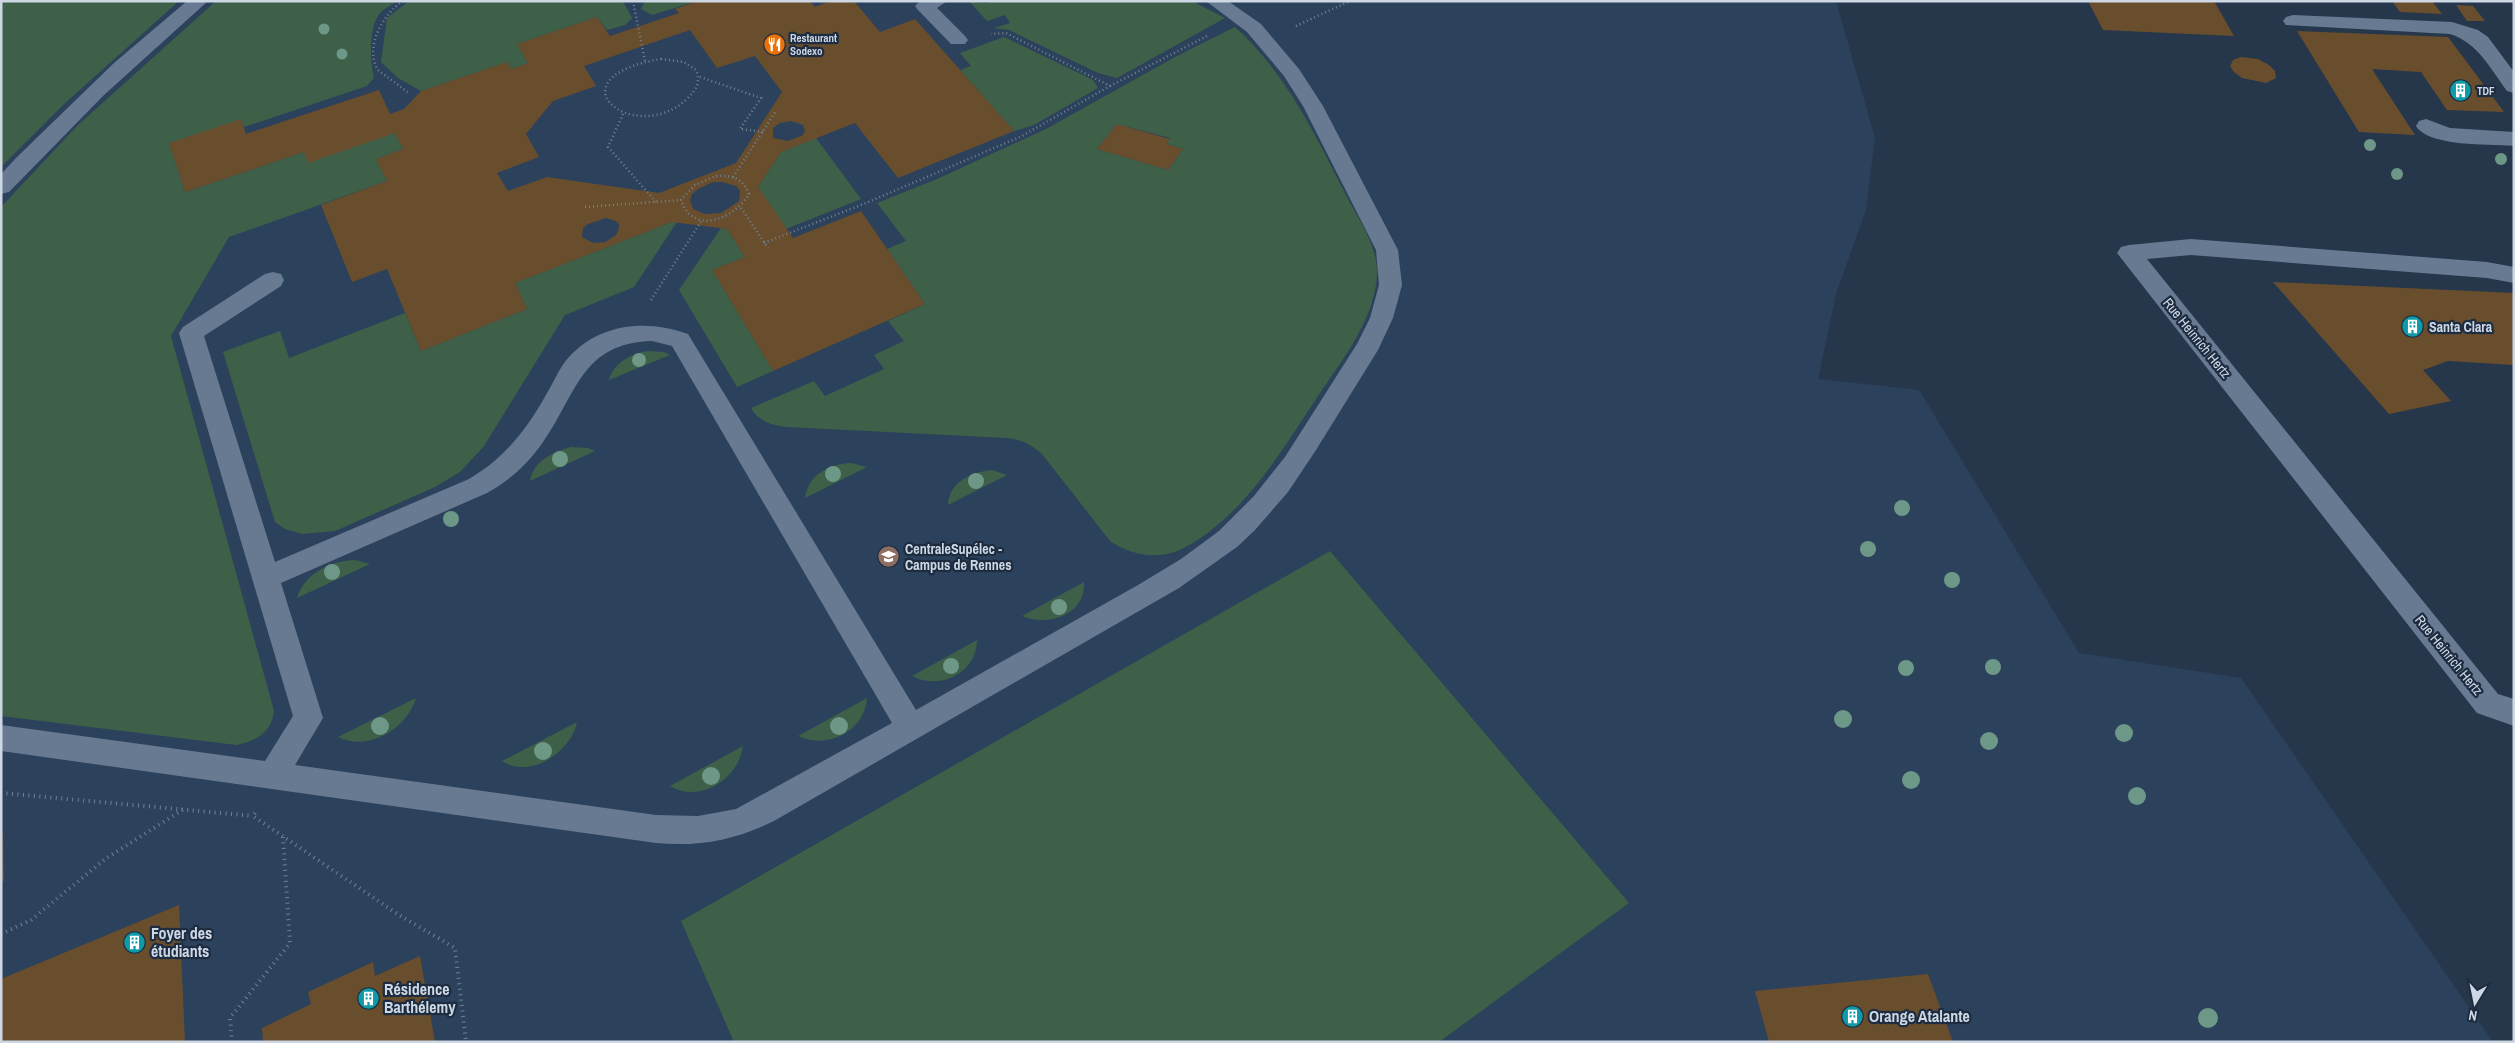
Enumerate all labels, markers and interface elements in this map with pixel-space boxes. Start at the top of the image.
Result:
place label: Restaurant Sodexo [790,31,837,58]
restaurant icon: Restaurant Sodexo [762,32,786,56]
building icon: TDF [2449,79,2473,103]
place label: TDF [2477,84,2495,98]
street label: Rue Heinrich Hertz [2159,294,2235,382]
building icon: Santa Clara [2401,315,2425,339]
place label: Santa Clara [2429,318,2493,336]
place label: CentraleSupélec - Campus de Rennes [905,540,1012,574]
school or university icon: CentraleSupélec - Campus de Rennes [877,545,901,569]
street label: Rue Heinrich Hertz [2411,611,2487,699]
place label: Foyer des étudiants [151,922,212,962]
building icon: Foyer des étudiants [123,930,147,954]
place label: Résidence Barthélemy [384,978,456,1018]
north arrow [2450,978,2500,1028]
building icon: Résidence Barthélemy [356,986,380,1010]
building icon: Orange Atalante [1841,1004,1865,1028]
place label: Orange Atalante [1869,1005,1970,1027]
text: N [2467,1006,2478,1025]

